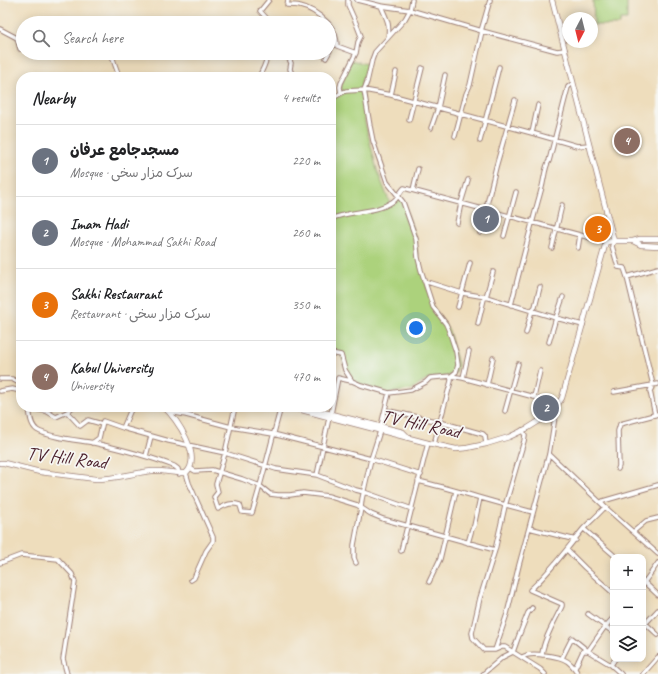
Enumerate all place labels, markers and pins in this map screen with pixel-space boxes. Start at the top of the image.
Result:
pin: 4 [614,126,640,156]
pin: 1 [473,204,499,234]
pin: 3 [585,214,611,244]
pin: 2 [533,393,559,423]

